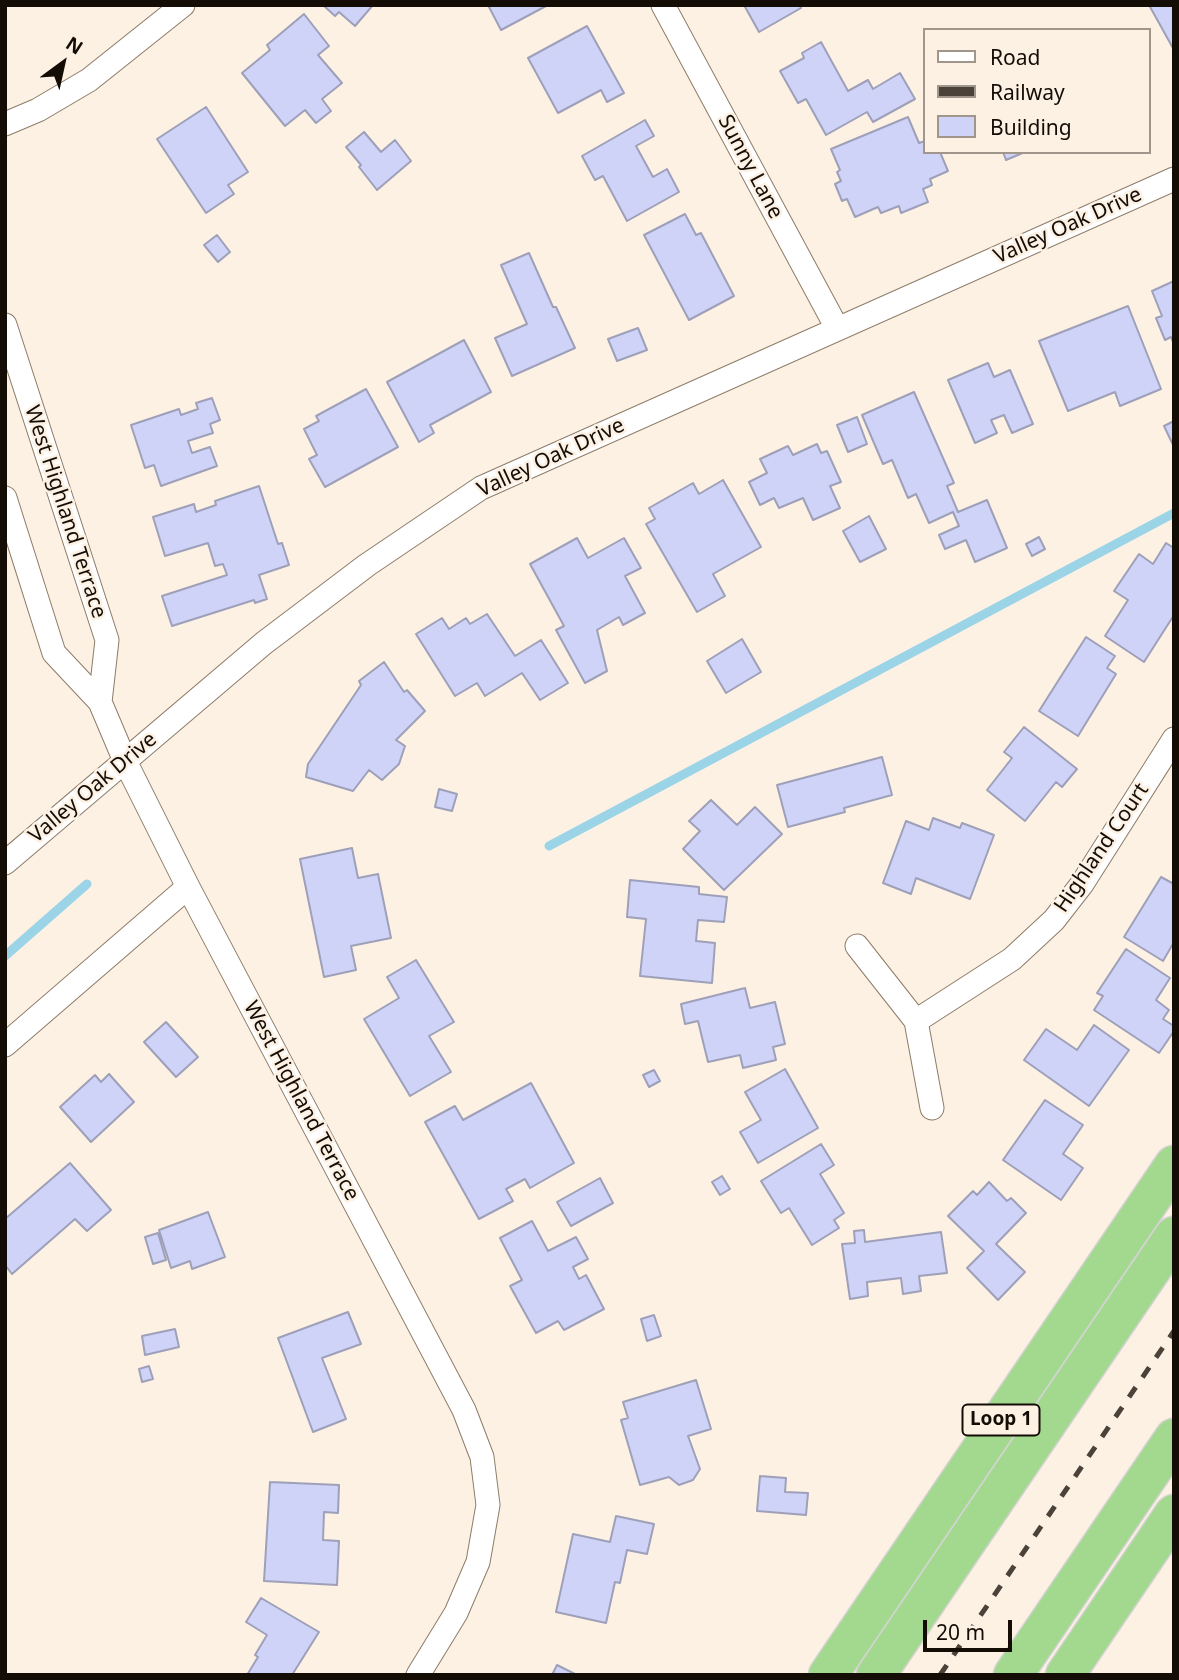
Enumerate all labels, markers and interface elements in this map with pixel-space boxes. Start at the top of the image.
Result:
north arrow [28,28,98,98]
legend [923,28,1151,154]
text: N [61,30,88,60]
text: Road [990,43,1040,71]
text: Railway [990,78,1065,106]
street label: Sunny Lane [712,111,788,223]
text: Building [990,113,1072,141]
street label: Valley Oak Drive [990,182,1146,270]
street label: West Highland Terrace [19,402,111,622]
street label: Valley Oak Drive [474,413,628,503]
street label: Valley Oak Drive [24,727,162,849]
street label: Highland Court [1049,779,1155,917]
street label: West Highland Terrace [238,997,364,1205]
road number: Loop 1 [962,1404,1040,1436]
scale bar [927,1606,1016,1650]
text: 20 m [936,1618,985,1646]

